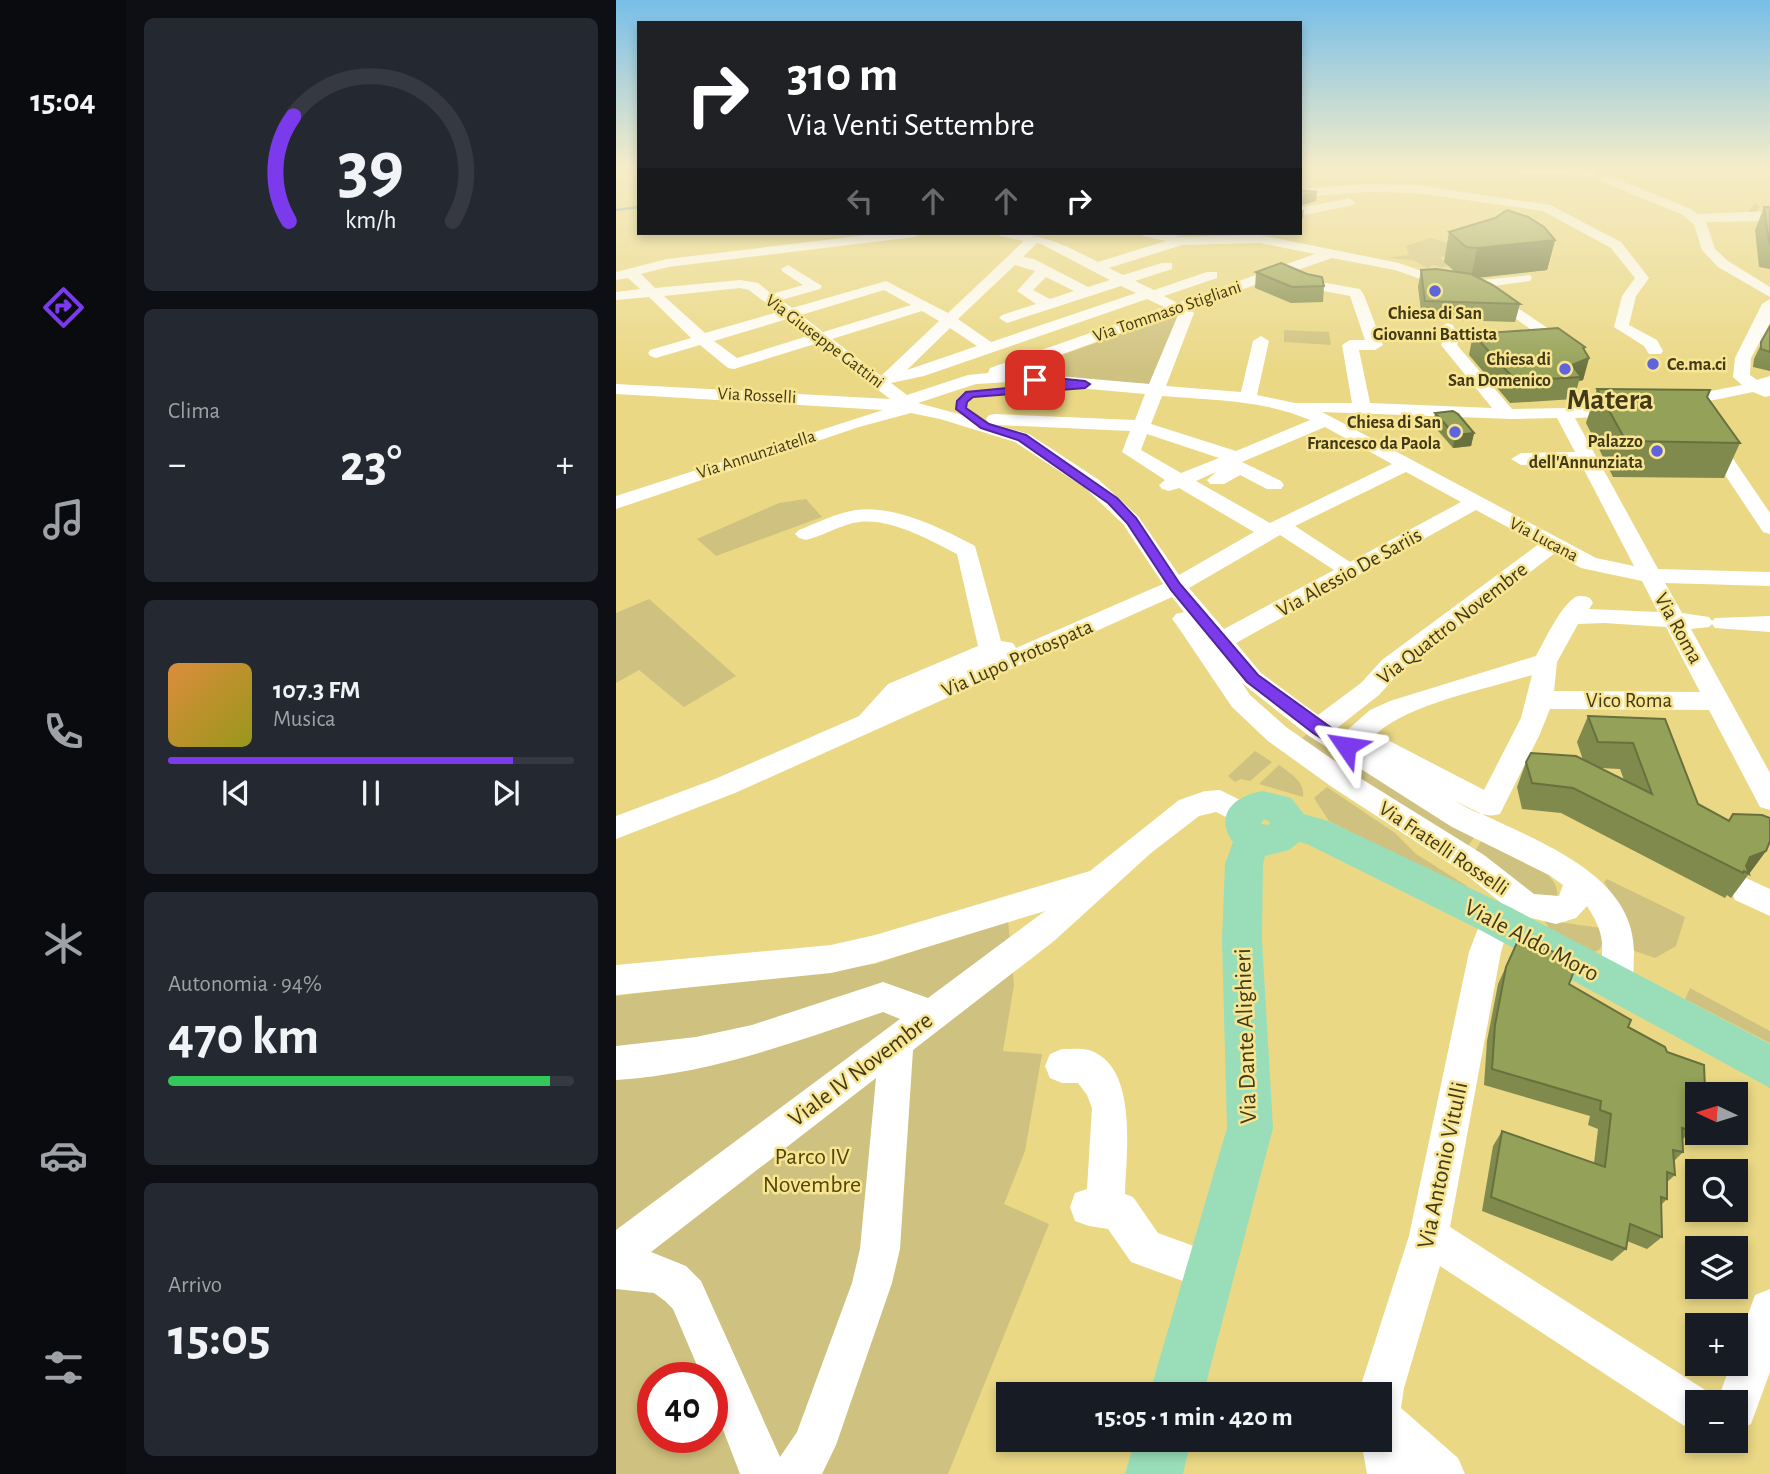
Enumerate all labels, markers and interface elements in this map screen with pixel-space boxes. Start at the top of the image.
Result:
icon: right [672,49,763,140]
text: 310 m [787,51,898,100]
text: 15:04 [30,85,96,117]
text: Via Venti Settembre [787,109,1035,141]
text: 39 [338,133,404,206]
icon: left [841,182,879,220]
icon: ahead [914,182,952,220]
icon: ahead [987,182,1025,220]
icon: right [1060,182,1098,220]
text: km/h [345,207,397,232]
street label: Via Tommaso Stigliani [1091,278,1244,346]
icon: directions [39,283,88,332]
marker: Chiesa di San Giovanni Battista [1427,283,1443,299]
street label: Via Giuseppe Gattini [762,292,887,392]
place label: Chiesa di San Giovanni Battista [1373,305,1498,344]
pin [1005,350,1065,410]
place label: Chiesa di San Domenico [1448,351,1551,390]
marker: Ce.ma.ci [1645,356,1661,372]
place label: Ce.ma.ci [1667,356,1727,374]
icon: arrive [1016,361,1054,399]
marker: Chiesa di San Domenico [1557,361,1573,377]
street label: Via Rosselli [717,385,797,407]
district label: Matera [1567,385,1653,415]
text: Clima [168,400,220,423]
place label: Chiesa di San Francesco da Paola [1307,414,1441,453]
marker: Chiesa di San Francesco da Paola [1447,424,1463,440]
street label: Via Annunziatella [695,427,818,483]
place label: Palazzo dell'Annunziata [1529,433,1643,472]
text: 23° [340,438,402,490]
marker: Palazzo dell'Annunziata [1649,443,1665,459]
text: − [168,446,186,484]
text: + [556,446,574,484]
icon: music [39,495,88,544]
street label: Via Lucana [1506,514,1581,565]
street label: Via Alessio De Sariis [1273,524,1425,621]
street label: Via Quattro Novembre [1373,559,1531,688]
street label: Via Roma [1651,589,1707,668]
street label: Via Lupo Protospata [938,616,1096,701]
text: 107.3 FM [273,677,361,703]
street label: Vico Roma [1586,690,1672,711]
icon: phone [39,707,88,756]
text: Musica [273,708,336,731]
position arrow [1309,709,1383,783]
icon: previous [217,774,255,812]
icon: pause [352,774,390,812]
icon: next [487,774,525,812]
street label: Via Fratelli Rosselli [1375,797,1512,900]
street label: Viale Aldo Moro [1460,895,1603,986]
icon: climate [39,919,88,968]
street label: Via Dante Alighieri [1231,948,1261,1124]
text: Autonomia · 94% [168,973,322,996]
street label: Viale IV Novembre [784,1008,937,1132]
text: 470 km [168,1011,319,1063]
street label: Via Antonio Vitulli [1414,1080,1472,1251]
north arrow [1685,1082,1748,1144]
map controls [1685,1082,1748,1453]
icon: car [39,1131,88,1180]
park label: Parco IV Novembre [763,1145,861,1197]
button: search [1685,1159,1748,1222]
button: layers [1685,1236,1748,1299]
text: Arrivo [168,1274,222,1297]
text: 15:05 [168,1312,271,1364]
button: + [1685,1313,1748,1376]
icon: filters [39,1343,88,1392]
speed limit sign: 40 [637,1362,728,1453]
button: − [1685,1390,1748,1453]
text: 15:05 · 1 min · 420 m [1095,1404,1293,1430]

